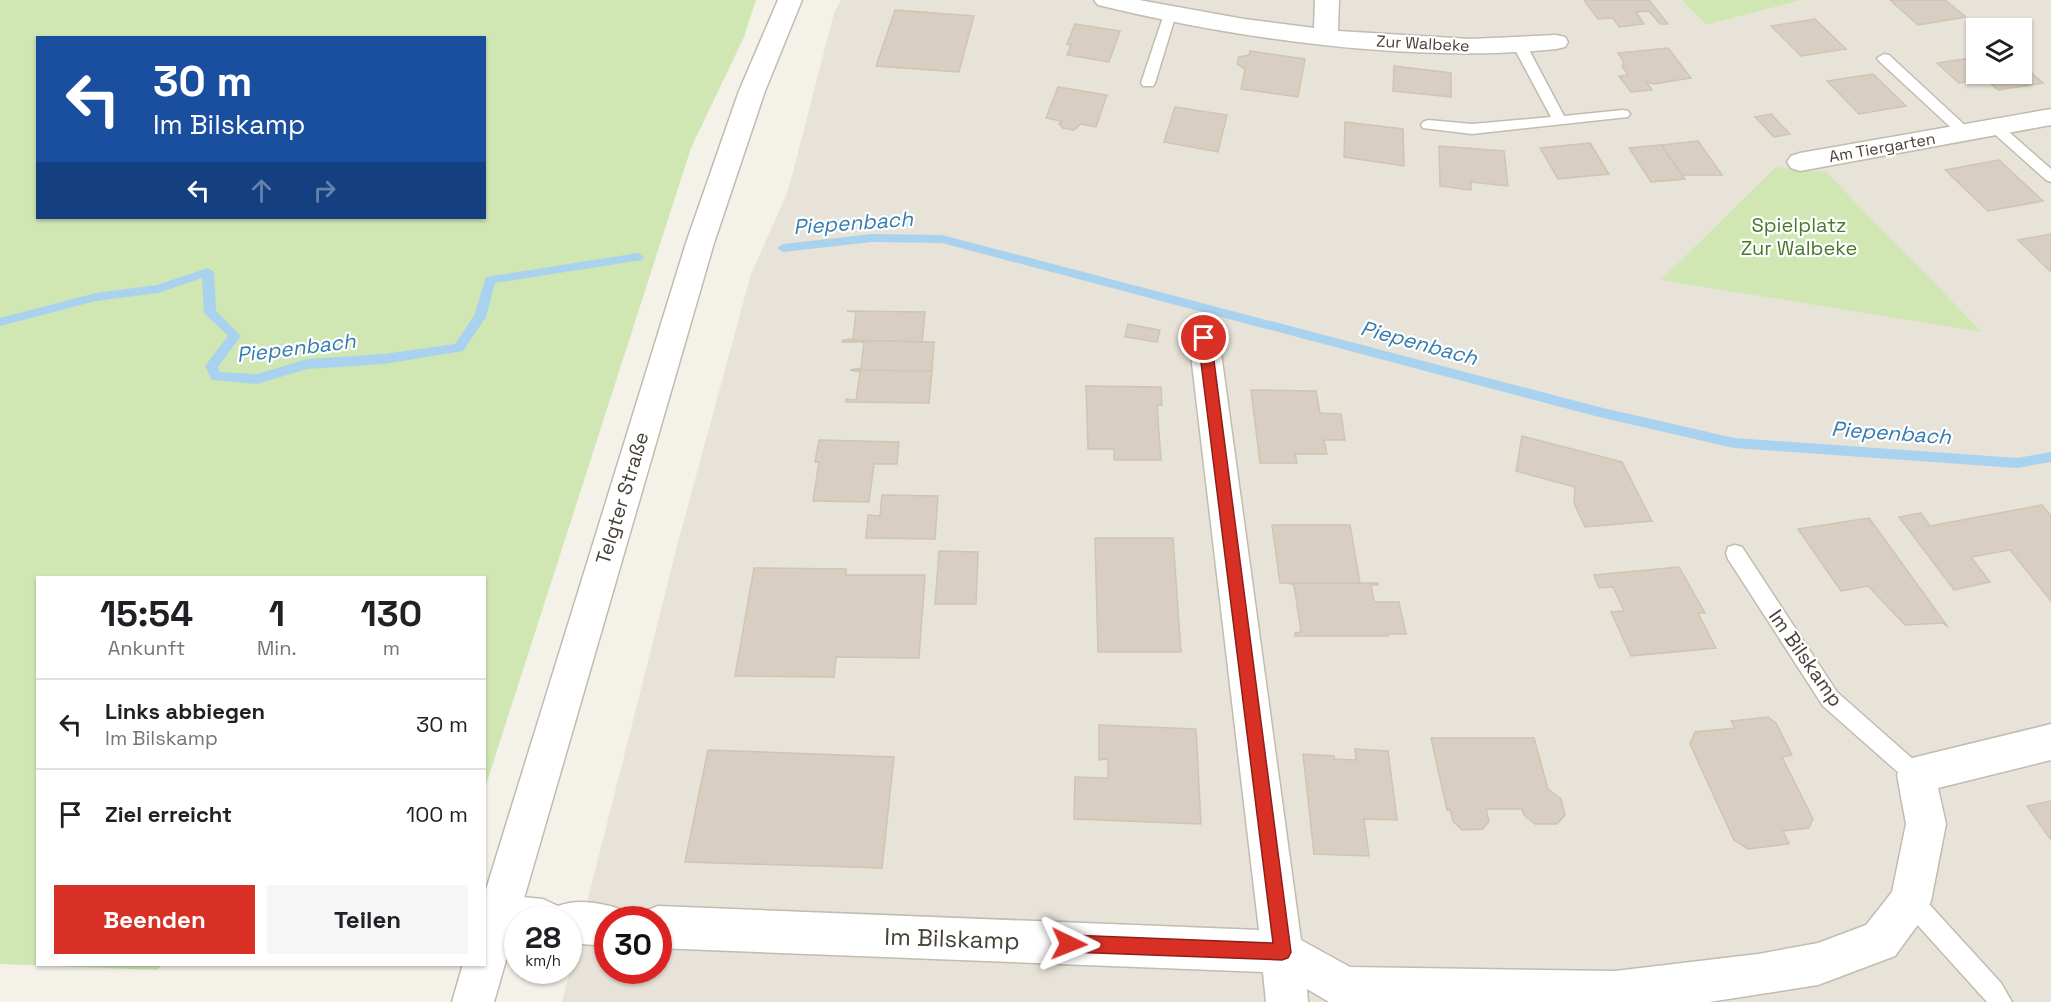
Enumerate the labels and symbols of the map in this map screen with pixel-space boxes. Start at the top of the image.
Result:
street label: Zur Walbeke [1376,31,1470,56]
street label: Am Tiergarten [1827,128,1937,167]
water label: Piepenbach [792,205,915,240]
park label: Spielplatz Zur Walbeke [1741,212,1857,261]
pin [1178,312,1229,363]
water label: Piepenbach [1358,314,1482,371]
water label: Piepenbach [235,327,358,368]
water label: Piepenbach [1830,415,1953,450]
street label: Telgter Straße [590,429,654,567]
street label: Im Bilskamp [1763,604,1849,712]
speed limit sign: 30 [594,906,672,984]
position arrow [1037,912,1101,976]
street label: Im Bilskamp [884,921,1020,956]

